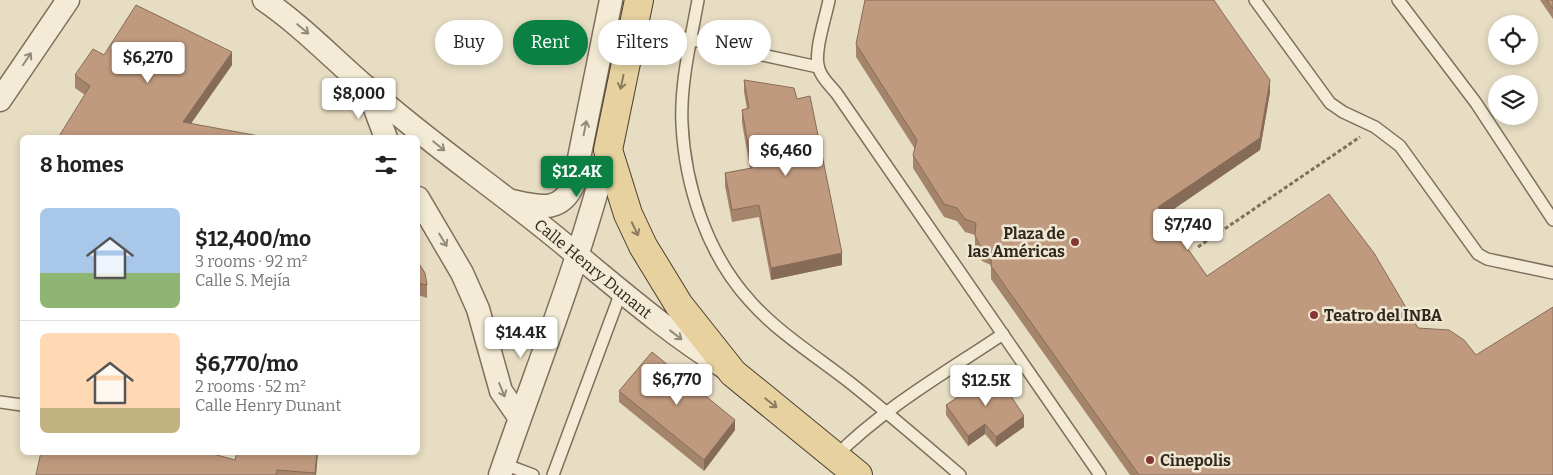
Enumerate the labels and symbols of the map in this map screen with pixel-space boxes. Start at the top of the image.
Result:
one-way arrow [296,24,309,35]
pin: $6,270 [107,42,189,84]
one-way arrow [22,53,32,67]
one-way arrow [617,74,626,90]
pin: $8,000 [318,78,400,120]
one-way arrow [581,120,591,136]
pin: $6,460 [745,134,827,177]
one-way arrow [432,141,445,152]
pin: $12.4K [536,156,618,198]
pin: $7,740 [1147,208,1229,251]
street label: Calle Henry Dunant [531,215,656,322]
one-way arrow [631,221,640,236]
place label: Plaza de las Américas [968,224,1065,261]
one-way arrow [438,233,448,247]
marker: Plaza de las Américas [1069,236,1081,248]
place label: Teatro del INBA [1324,306,1443,325]
marker: Teatro del INBA [1308,309,1320,321]
pin: $14.4K [480,316,562,359]
one-way arrow [669,330,683,340]
pin: $6,770 [636,364,718,406]
pin: $12.5K [945,364,1027,407]
one-way arrow [497,382,507,397]
one-way arrow [764,398,777,409]
place label: Cinepolis [1160,451,1231,470]
marker: Cinepolis [1144,454,1156,466]

